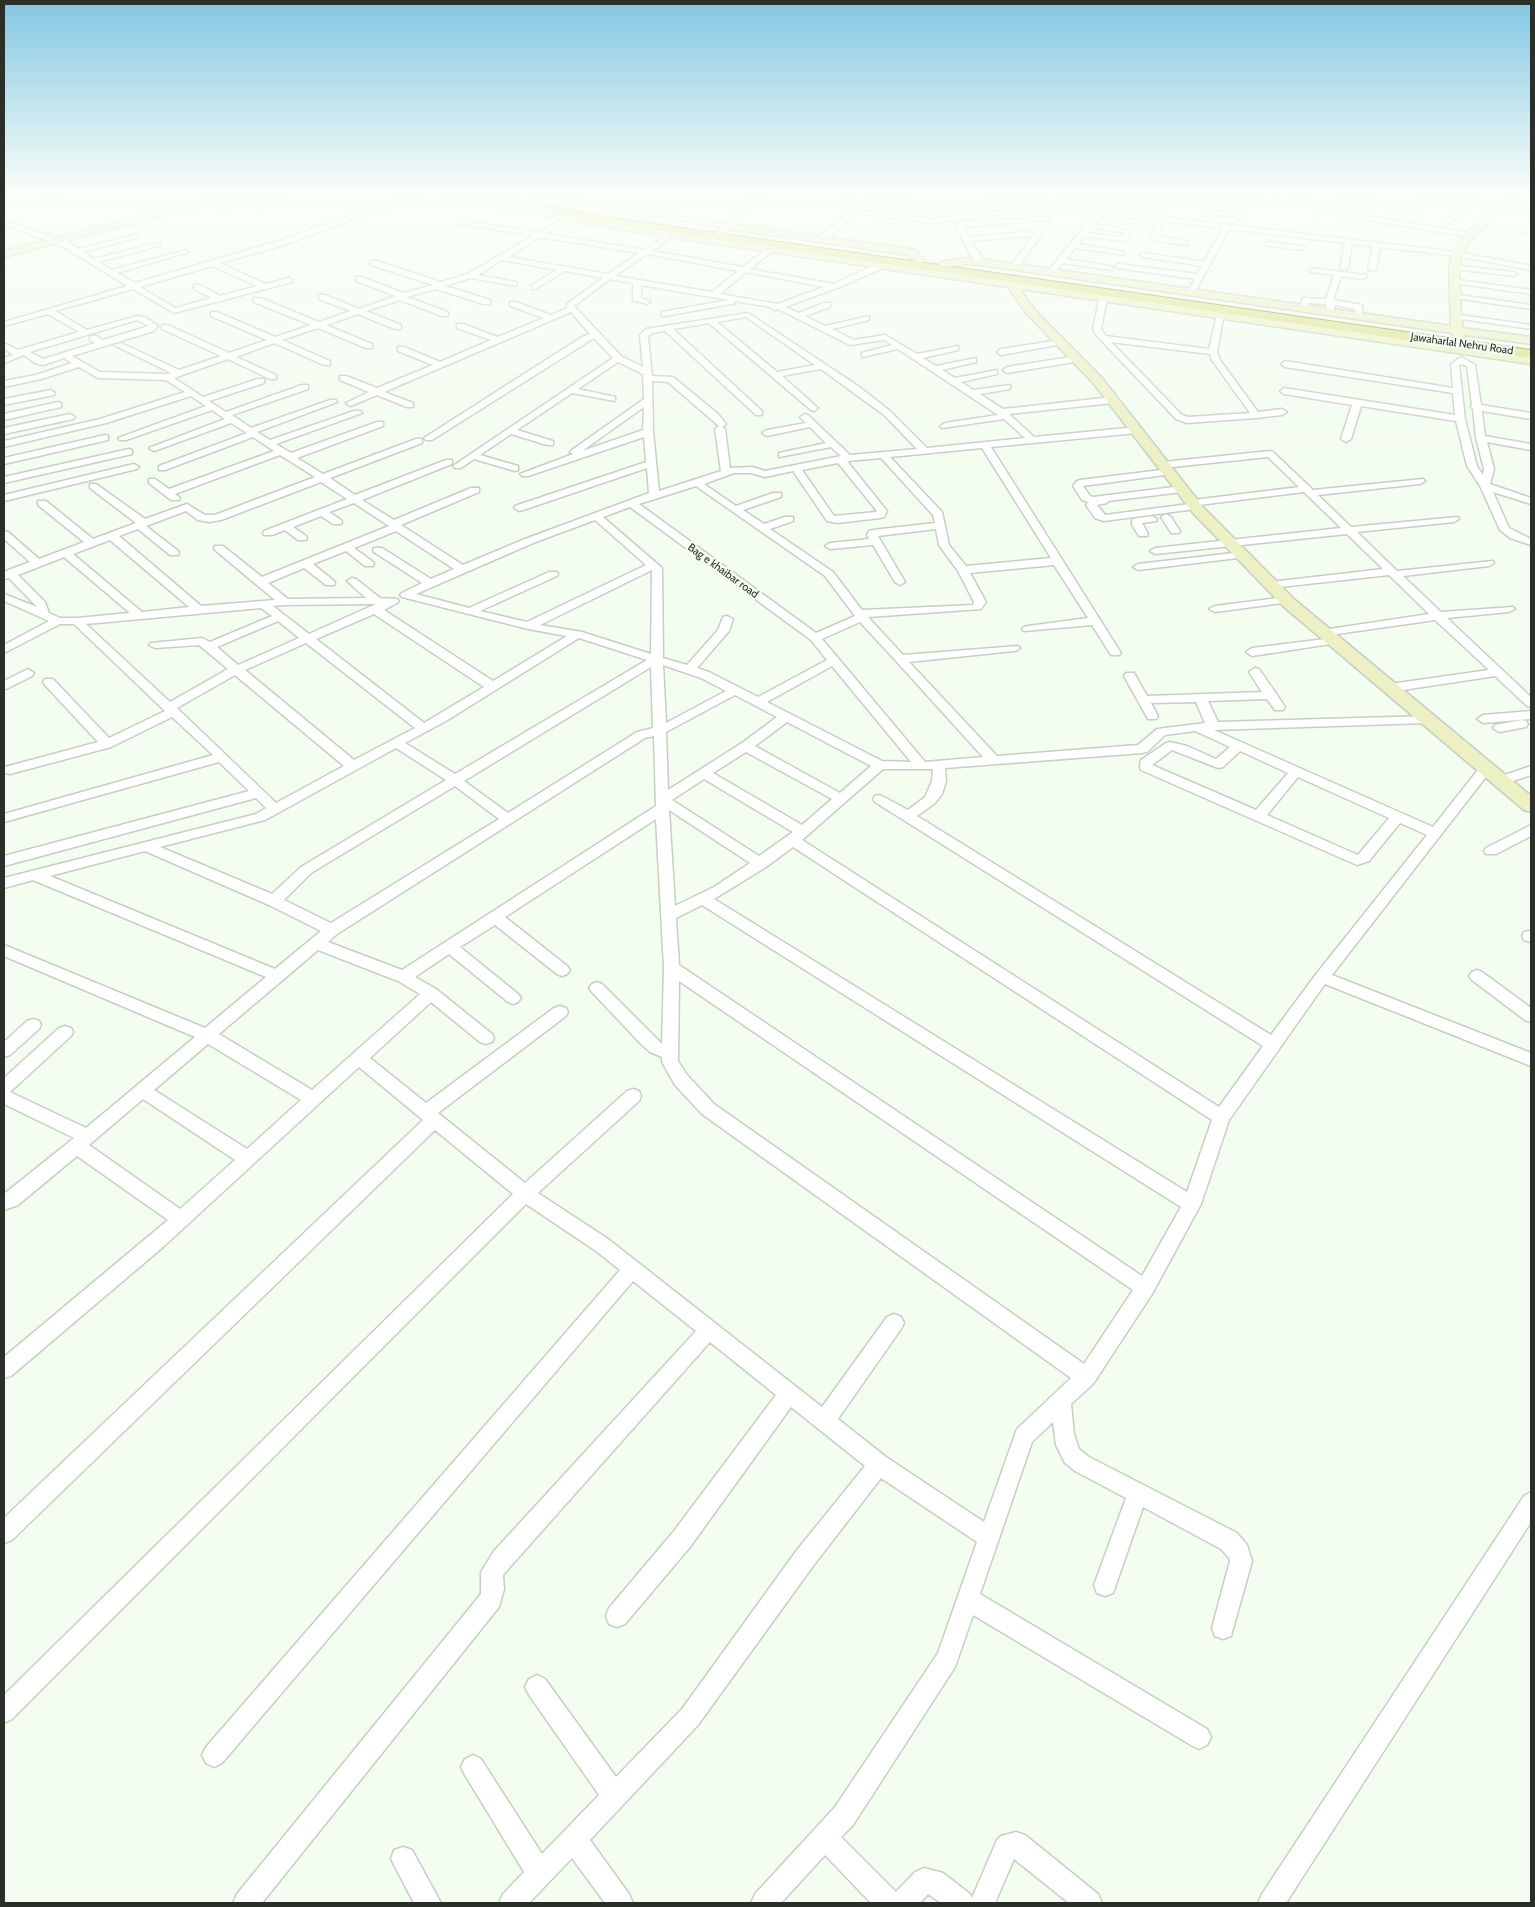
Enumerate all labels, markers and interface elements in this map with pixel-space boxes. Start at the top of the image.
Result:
street label: Jawaharlal Nehru Road [1410,330,1514,358]
street label: Bag e khaibar road [685,541,761,601]

